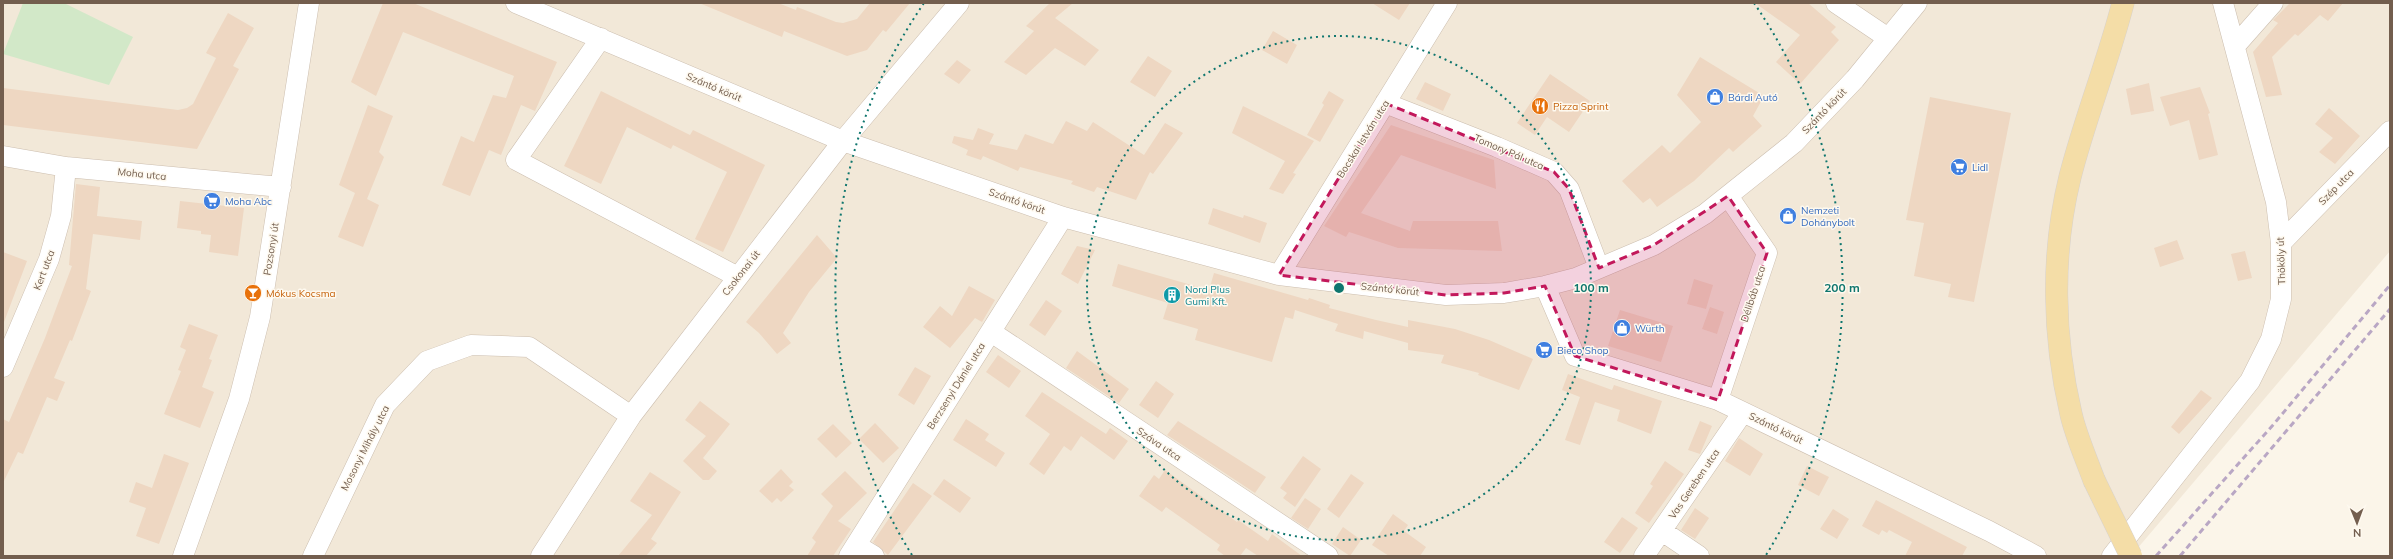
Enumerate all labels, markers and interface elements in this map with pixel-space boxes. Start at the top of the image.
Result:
street label: Szántó körút [684,70,744,105]
street label: Szántó körút [1799,85,1849,137]
shop icon: Bárdi Autó [1705,87,1725,107]
place label: Bárdi Autó [1728,91,1778,104]
restaurant icon: Pizza Sprint [1530,96,1550,116]
street label: Bocskai István utca [1334,98,1392,180]
place label: Pizza Sprint [1553,100,1609,113]
street label: Tomory Pál utca [1472,131,1546,173]
supermarket icon: Lidl [1949,157,1969,177]
place label: Lidl [1972,161,1988,174]
street label: Moha utca [117,165,167,183]
street label: Szép utca [2316,166,2356,208]
street label: Szántó körút [987,185,1047,217]
supermarket icon: Moha Abc [202,191,222,211]
place label: Moha Abc [225,195,272,208]
place label: Nemzeti Dohánybolt [1801,204,1855,229]
shop icon: Nemzeti Dohánybolt [1778,206,1798,226]
street label: Pozsonyi út [260,221,282,276]
street label: Thököly út [2274,236,2288,285]
street label: Csokonai út [719,247,763,298]
street label: Kert utca [30,248,58,292]
street label: Délibáb utca [1738,264,1768,324]
street label: Szántó körút [1360,279,1420,299]
text: 100 m [1573,280,1609,295]
text: 200 m [1824,280,1860,295]
centre of rings [1332,281,1346,295]
bar icon: Mókus Kocsma [243,283,263,303]
place label: Nord Plus Gumi Kft. [1185,283,1230,308]
building icon: Nord Plus Gumi Kft. [1162,285,1182,305]
place label: Mókus Kocsma [266,287,335,300]
shop icon: Würth [1612,318,1632,338]
place label: Würth [1635,322,1665,335]
street label: Berzsenyi Dániel utca [924,340,988,432]
supermarket icon: Bieco Shop [1534,340,1554,360]
place label: Bieco Shop [1557,344,1609,357]
street label: Mosonyi Mihály utca [338,403,392,493]
street label: Szántó körút [1747,409,1806,447]
street label: Száva utca [1134,424,1184,464]
street label: Vas Gereben utca [1666,446,1722,522]
north arrow [2337,503,2377,543]
text: N [2353,526,2361,540]

